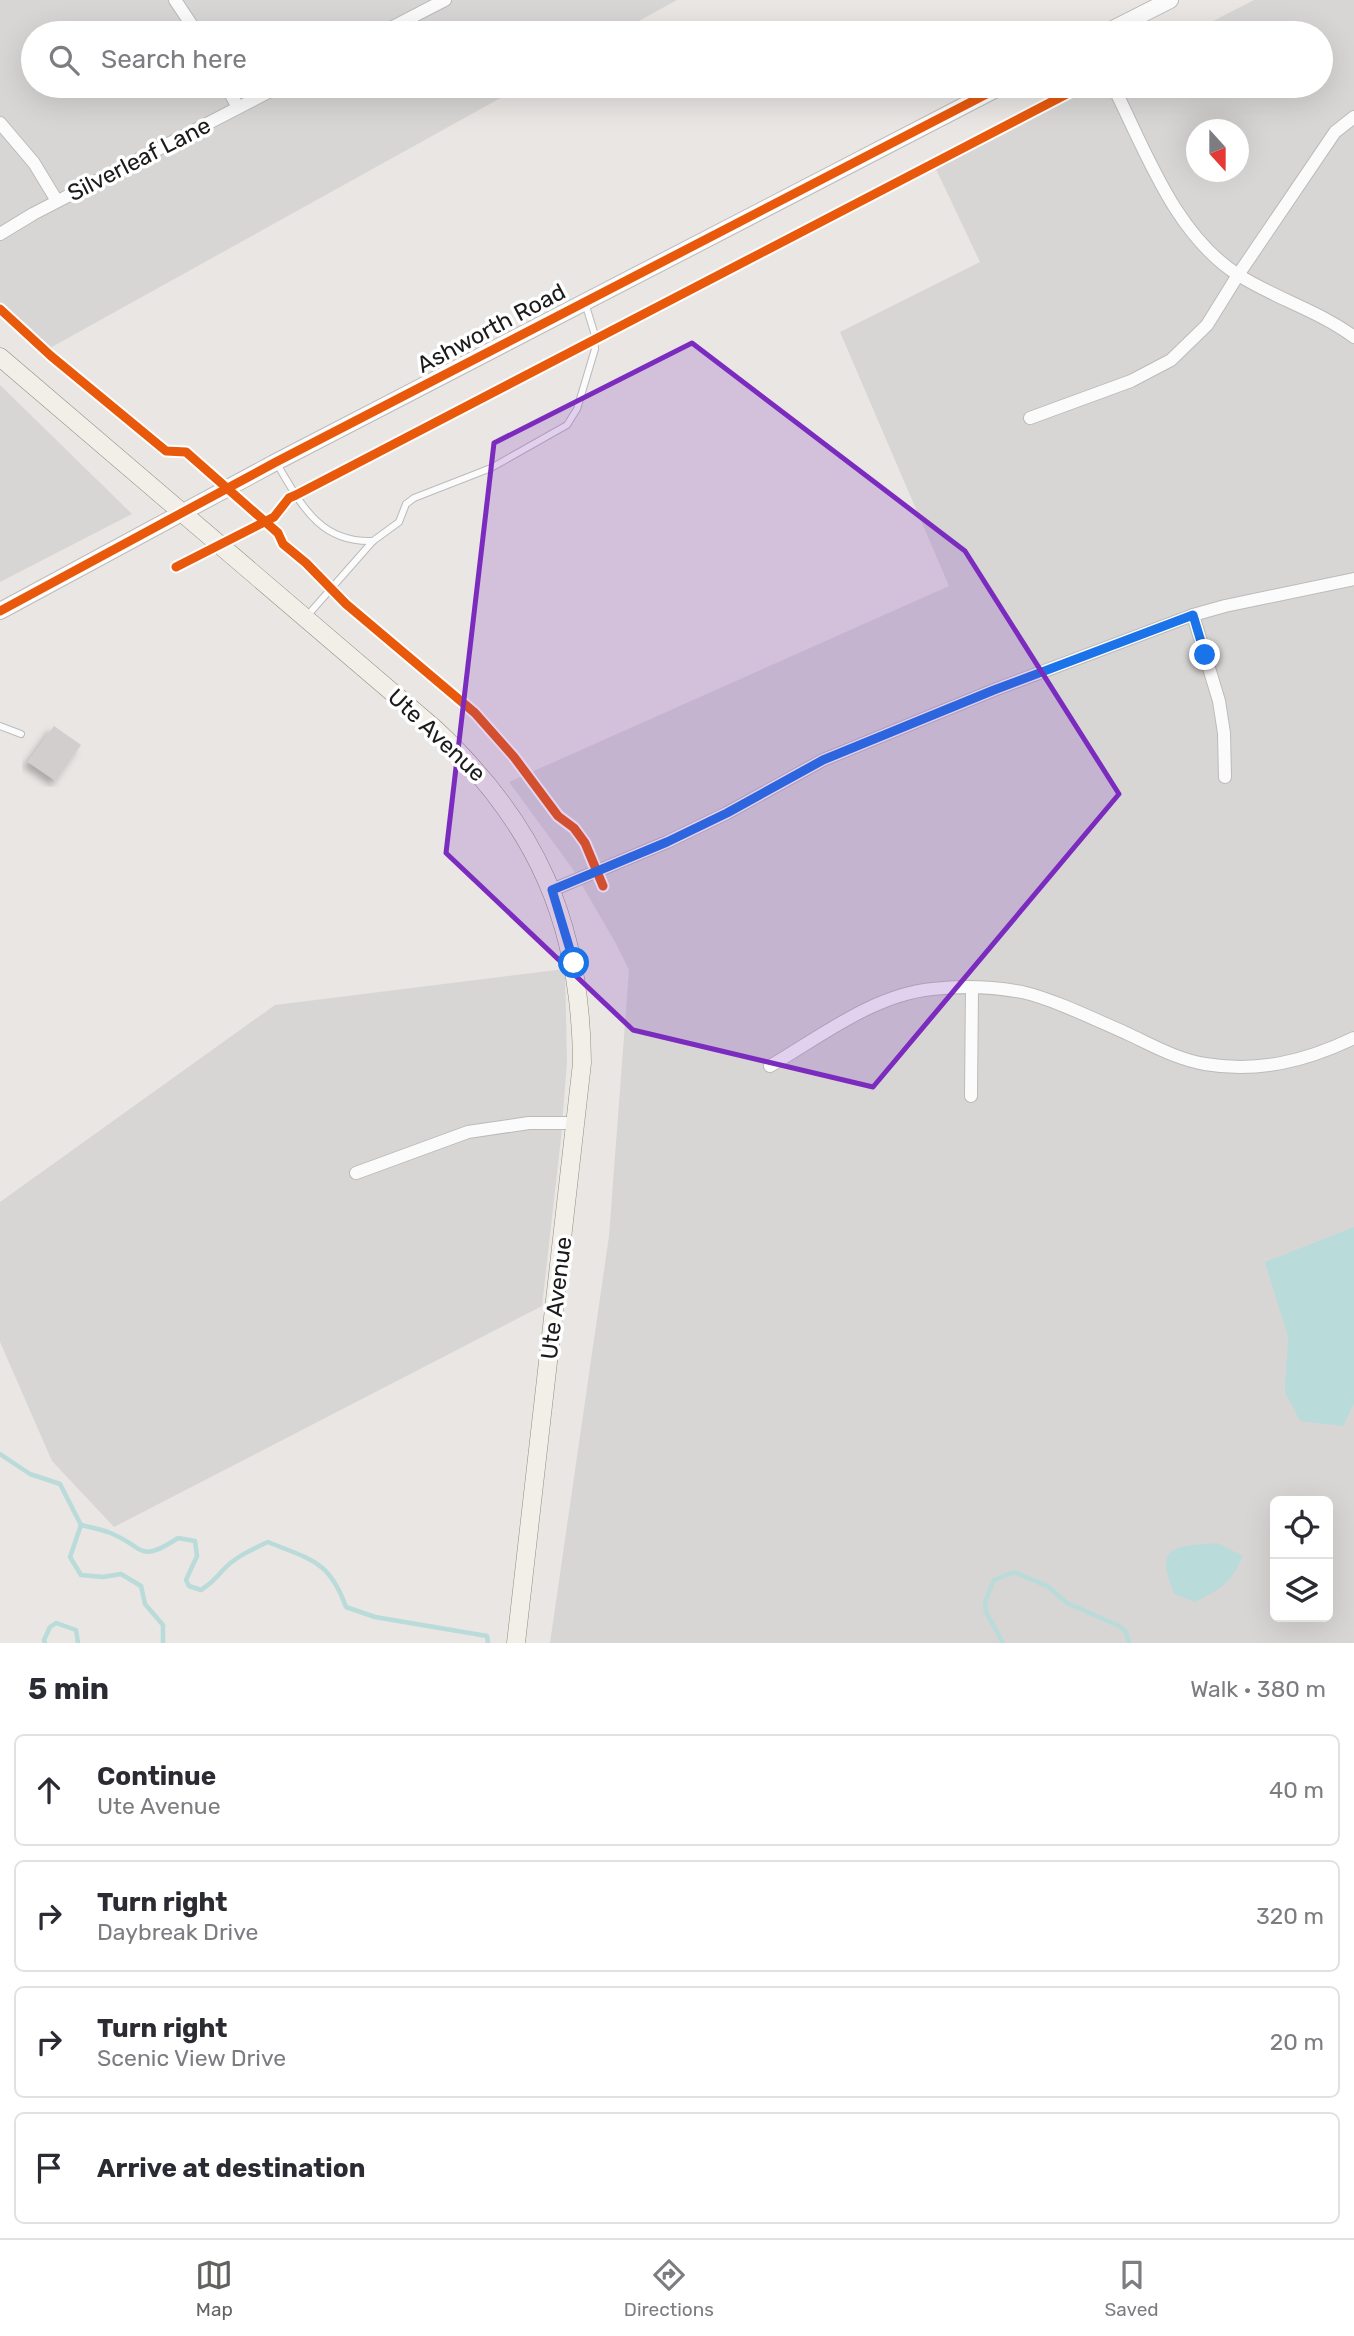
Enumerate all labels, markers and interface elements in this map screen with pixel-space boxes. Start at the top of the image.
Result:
search box [21,21,1333,98]
icon: search [45,41,83,79]
text: Search here [101,44,247,75]
street label: Silverleaf Lane [63,111,215,207]
north arrow [1186,119,1249,182]
street label: Ashworth Road [412,277,570,379]
route end [1189,639,1220,670]
street label: Ute Avenue [382,683,492,787]
route start [558,947,589,978]
street label: Ute Avenue [535,1235,577,1361]
map controls [1270,1496,1333,1622]
button: locate [1270,1496,1333,1559]
button: layers [1270,1559,1333,1622]
text: 5 min [28,1671,109,1707]
text: Walk · 380 m [1190,1675,1326,1703]
text: Continue [97,1761,216,1792]
icon: ahead [30,1771,68,1809]
text: 40 m [1269,1776,1324,1804]
text: Ute Avenue [97,1792,221,1820]
text: Turn right [97,1887,227,1918]
icon: right [30,1897,68,1935]
text: 320 m [1256,1902,1324,1930]
text: Daybreak Drive [97,1918,258,1946]
text: Turn right [97,2013,227,2044]
icon: right [30,2023,68,2061]
text: 20 m [1270,2028,1324,2056]
text: Scenic View Drive [97,2044,286,2072]
icon: arrive [30,2149,68,2187]
text: Arrive at destination [97,2153,365,2184]
tab: Map [195,2256,233,2321]
tab: Directions [624,2256,714,2321]
tab: Saved [1104,2256,1159,2321]

